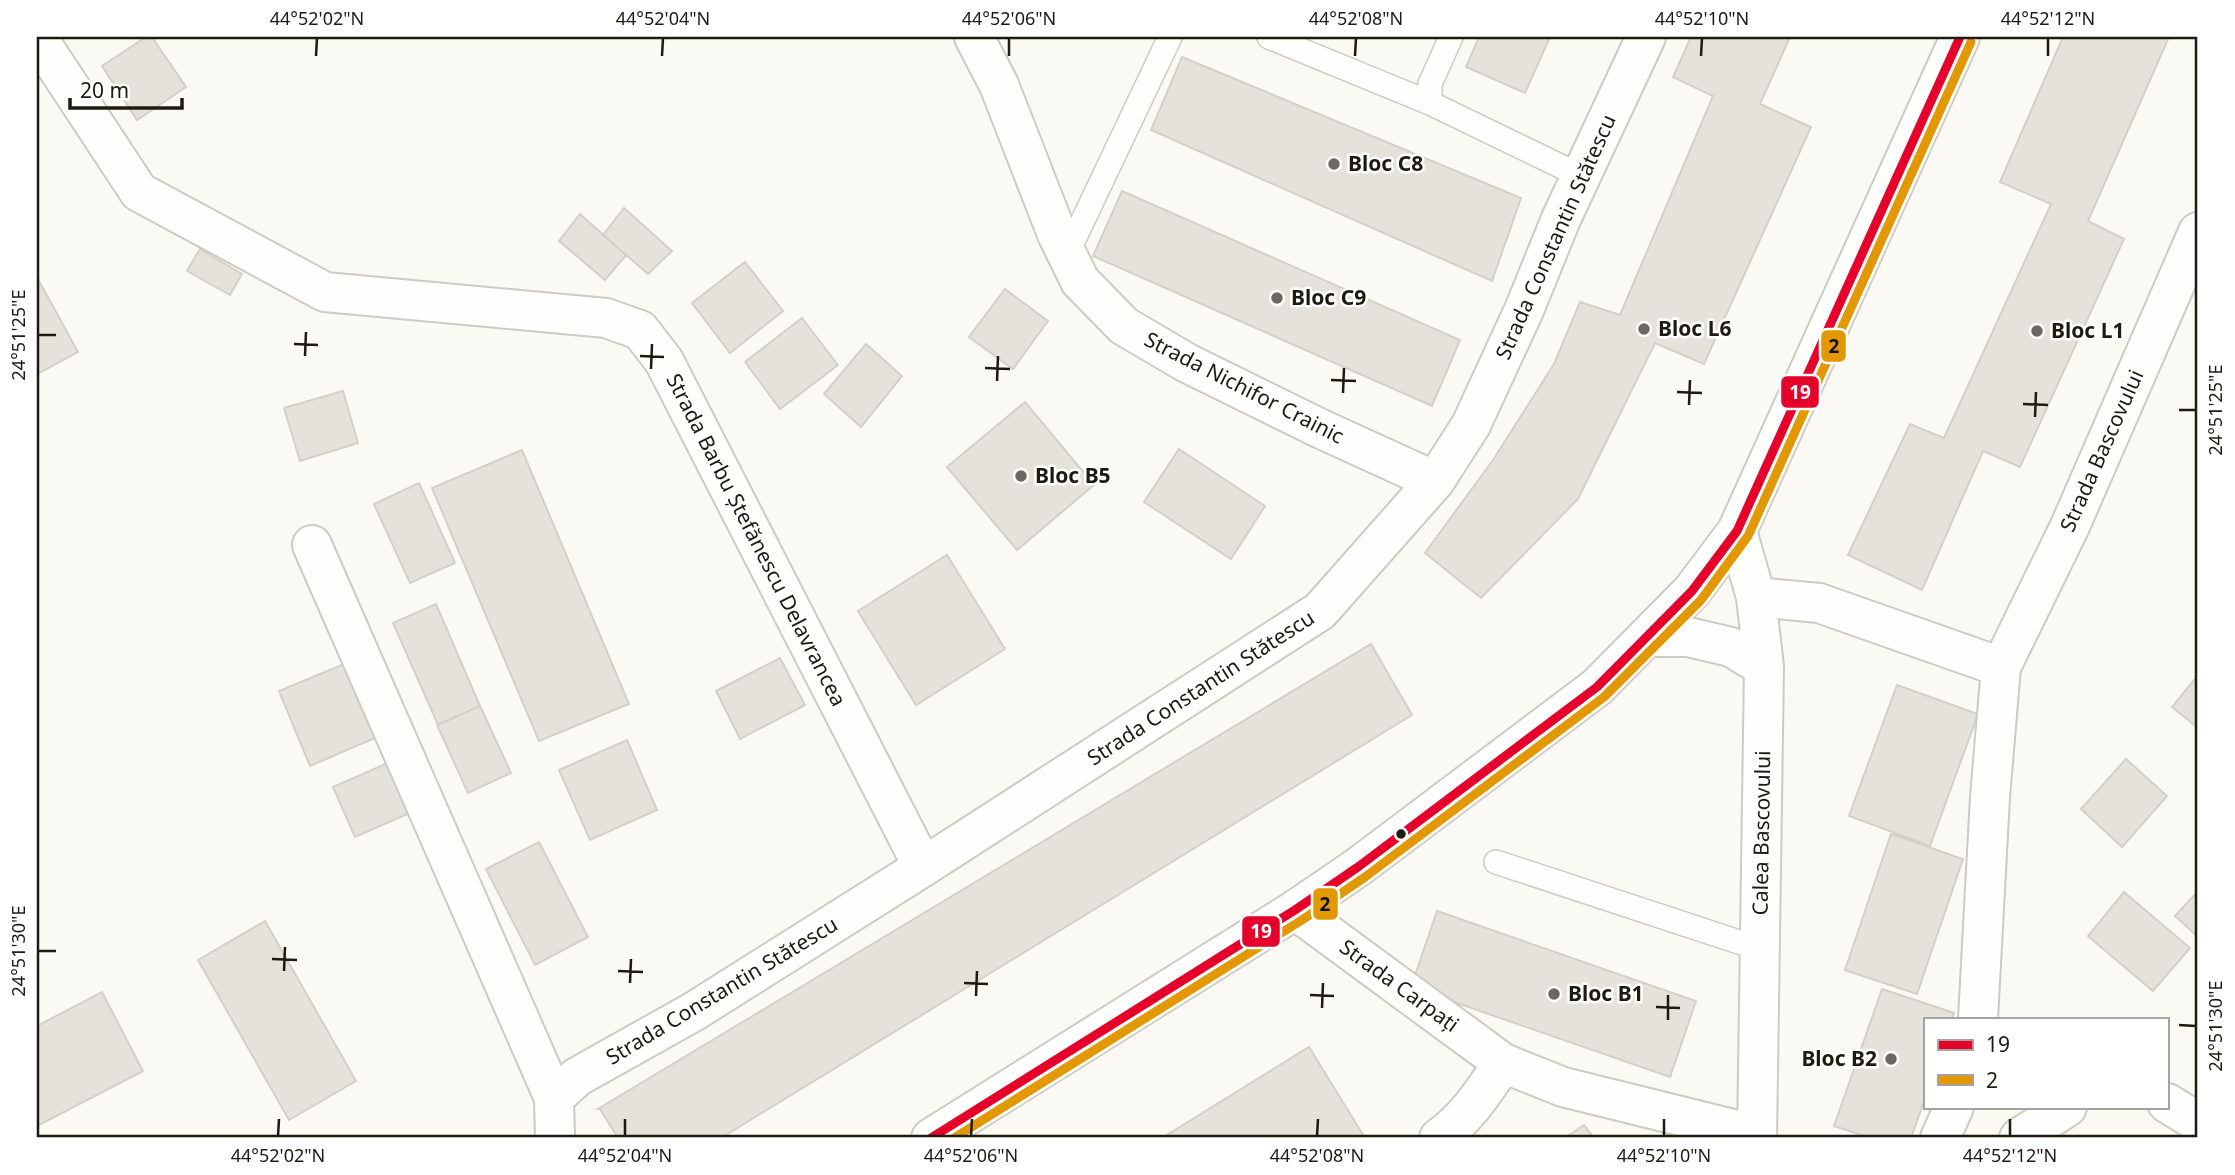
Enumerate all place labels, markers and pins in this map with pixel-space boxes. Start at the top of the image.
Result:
place label: Bloc C8 [1348,149,1423,177]
marker: Bloc C8 [1326,156,1342,172]
place label: Bloc C9 [1291,283,1366,311]
marker: Bloc C9 [1269,290,1285,306]
place label: Bloc L6 [1658,314,1731,342]
place label: Bloc L1 [2051,316,2124,344]
marker: Bloc L6 [1636,321,1652,337]
marker: Bloc L1 [2029,323,2045,339]
place label: Bloc B5 [1035,461,1111,489]
marker: Bloc B5 [1013,468,1029,484]
unlabelled marker [1394,827,1408,841]
place label: Bloc B1 [1568,979,1644,1007]
marker: Bloc B1 [1546,986,1562,1002]
place label: Bloc B2 [1801,1044,1877,1072]
marker: Bloc B2 [1883,1051,1899,1067]

